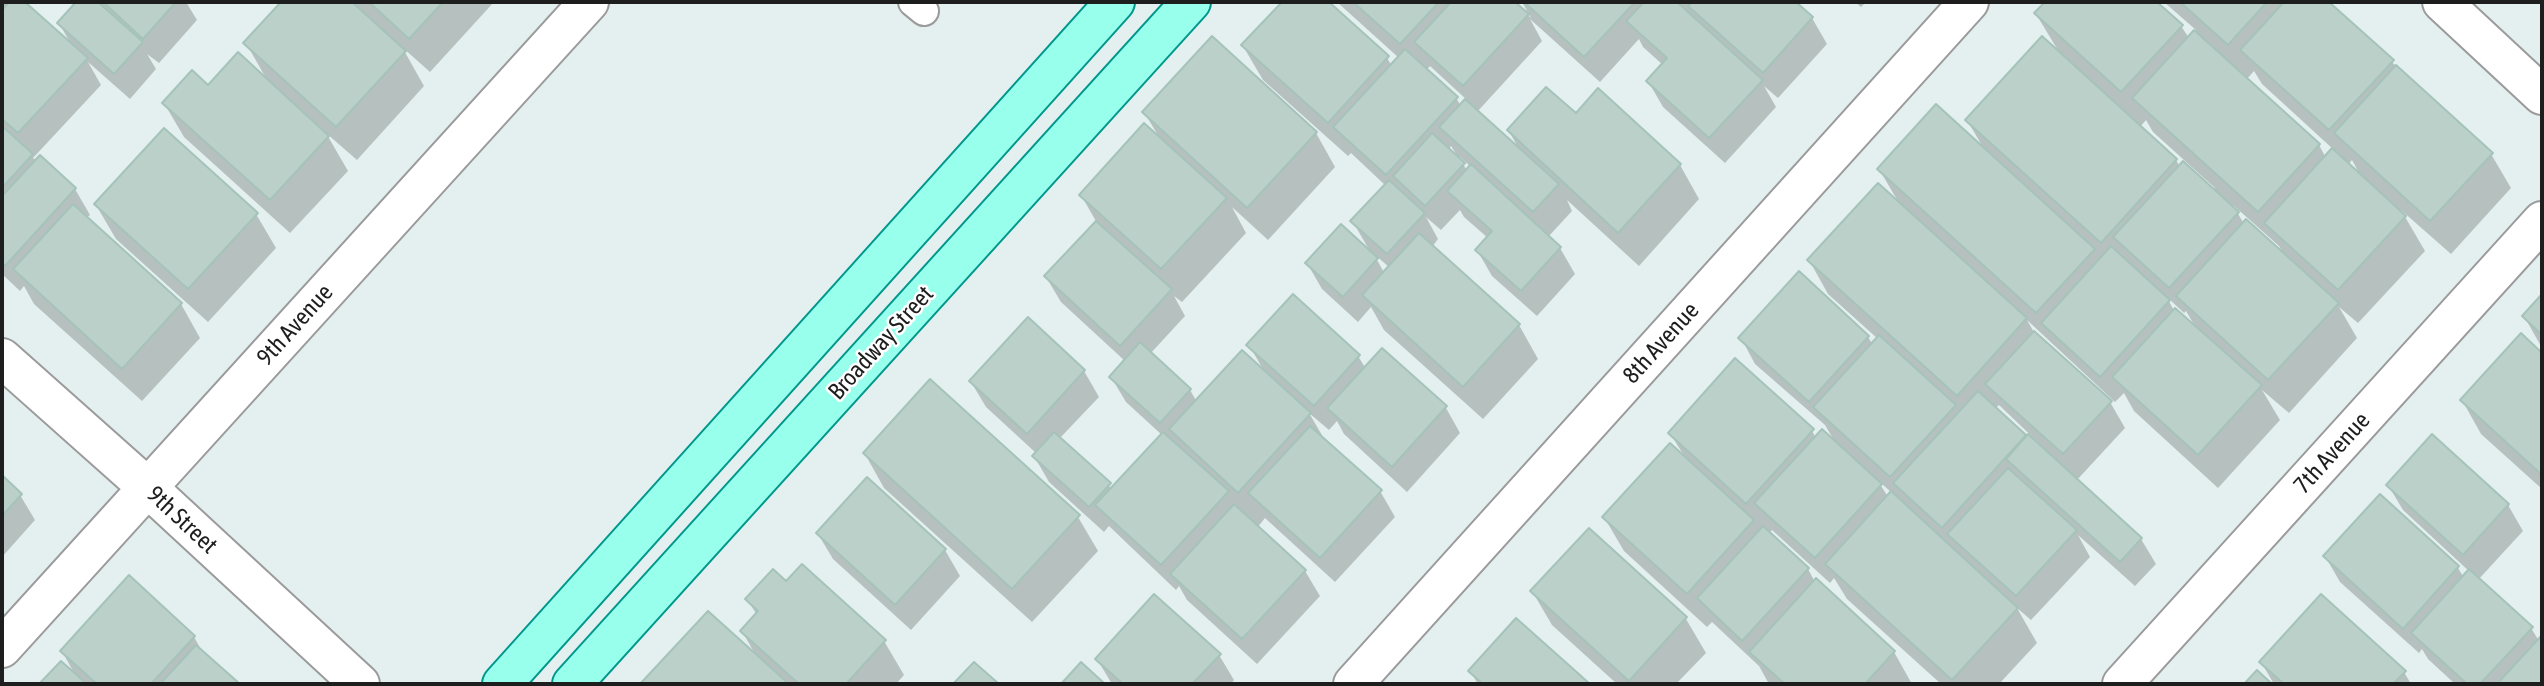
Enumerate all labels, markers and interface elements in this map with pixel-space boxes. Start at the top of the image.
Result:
street label: 9th Avenue [251,278,339,372]
street label: Broadway Street [822,280,940,406]
street label: 8th Avenue [1617,296,1705,390]
street label: 7th Avenue [2288,406,2376,500]
street label: 9th Street [141,480,223,560]

